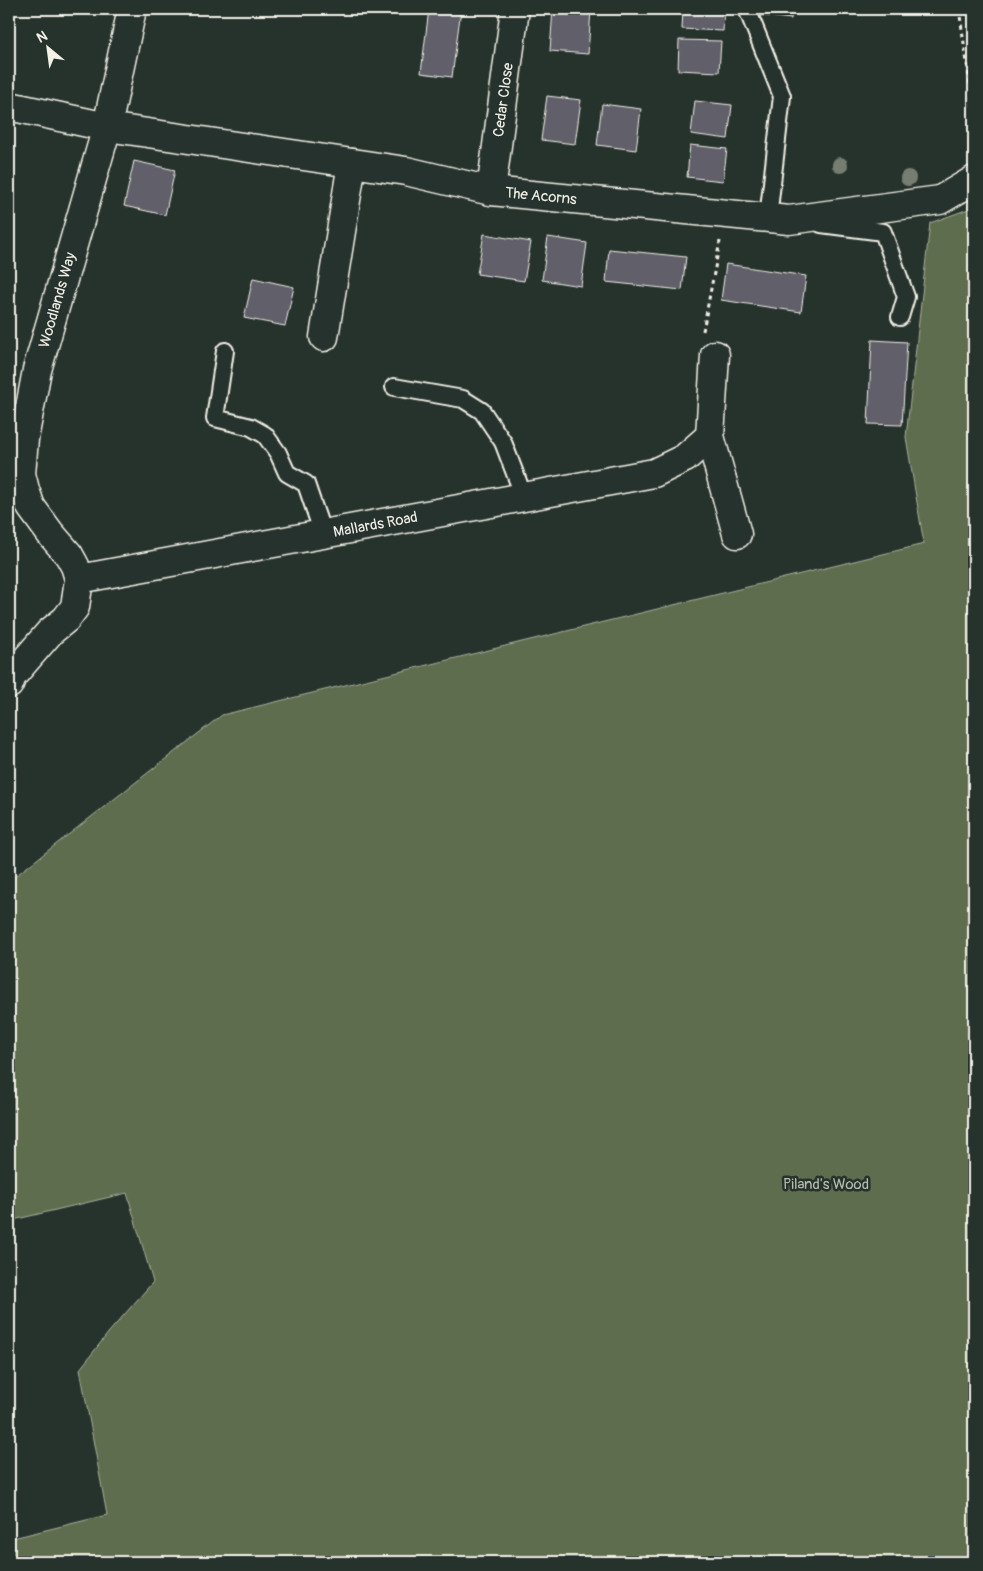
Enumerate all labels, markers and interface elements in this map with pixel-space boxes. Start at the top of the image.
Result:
north arrow [22,22,72,72]
text: N [34,27,50,47]
street label: Cedar Close [489,61,517,138]
street label: The Acorns [504,183,578,209]
street label: Woodlands Way [34,250,80,350]
street label: Mallards Road [332,507,419,541]
park label: Piland's Wood [783,1175,869,1194]

